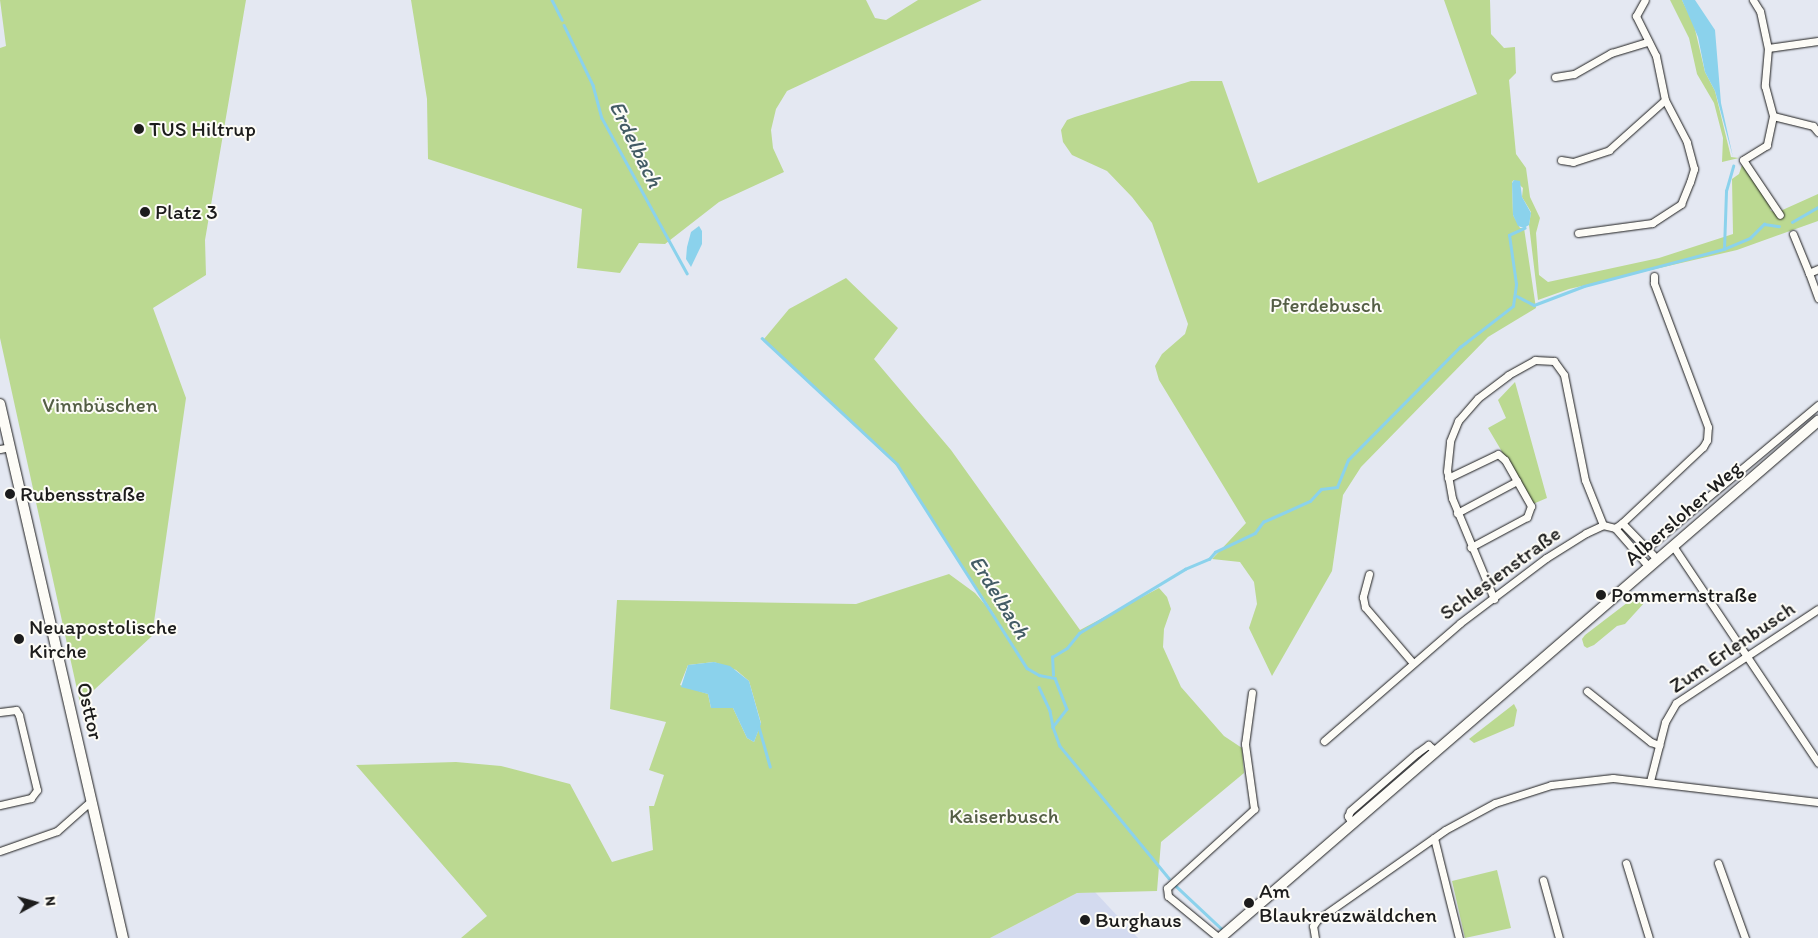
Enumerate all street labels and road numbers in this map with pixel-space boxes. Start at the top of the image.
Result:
street label: Albersloher Weg [1619,455,1747,571]
street label: Schlesienstraße [1435,521,1565,625]
street label: Zum Erlenbusch [1664,596,1800,698]
street label: Osttor [71,680,109,742]

